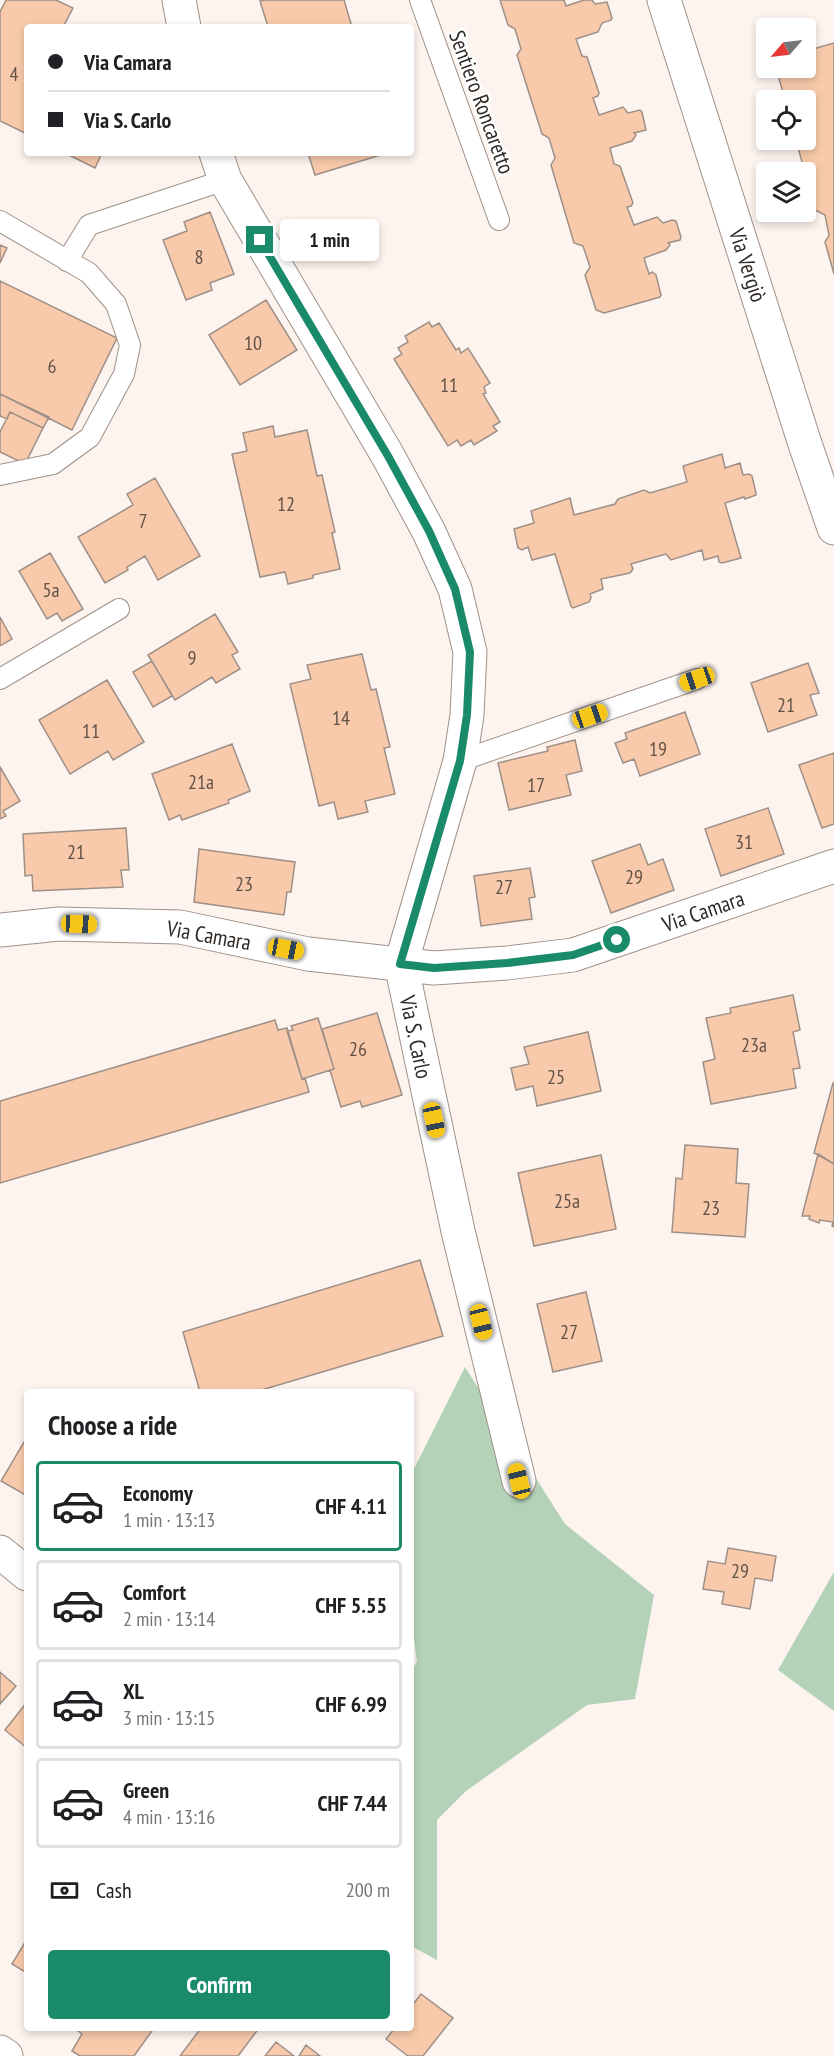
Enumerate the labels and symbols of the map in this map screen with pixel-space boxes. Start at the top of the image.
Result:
north arrow [756,18,816,78]
street label: Sentiero Roncaretto [443,27,521,177]
house number: 4 [10,61,19,87]
callout: 1 min [281,219,380,261]
street label: Via Vergiò [723,224,773,305]
route end [246,226,273,253]
house number: 8 [195,244,204,270]
house number: 10 [244,330,262,356]
house number: 6 [48,353,57,379]
house number: 11 [440,372,458,398]
house number: 12 [277,491,295,517]
house number: 7 [139,508,148,534]
house number: 5a [43,577,60,603]
house number: 9 [188,645,197,671]
car [677,665,717,693]
house number: 21 [777,692,795,718]
car [570,702,610,730]
house number: 14 [332,705,350,731]
house number: 11 [82,718,100,744]
house number: 19 [649,736,667,762]
house number: 21a [188,769,214,795]
house number: 17 [527,772,545,798]
house number: 31 [735,829,753,855]
house number: 21 [67,839,85,865]
house number: 29 [625,864,643,890]
house number: 23 [235,871,253,897]
house number: 27 [495,874,513,900]
street label: Via Camara [657,884,748,938]
car [61,914,97,934]
street label: Via Camara [164,914,253,956]
route start [603,926,630,953]
car [267,937,305,961]
street label: Via S. Carlo [393,992,438,1081]
house number: 23a [741,1032,767,1058]
house number: 26 [349,1036,367,1062]
house number: 25 [547,1064,565,1090]
car [421,1101,447,1139]
house number: 25a [554,1188,580,1214]
house number: 23 [702,1195,720,1221]
car [468,1302,494,1342]
house number: 27 [560,1319,578,1345]
car [506,1461,532,1501]
house number: 29 [731,1558,749,1584]

